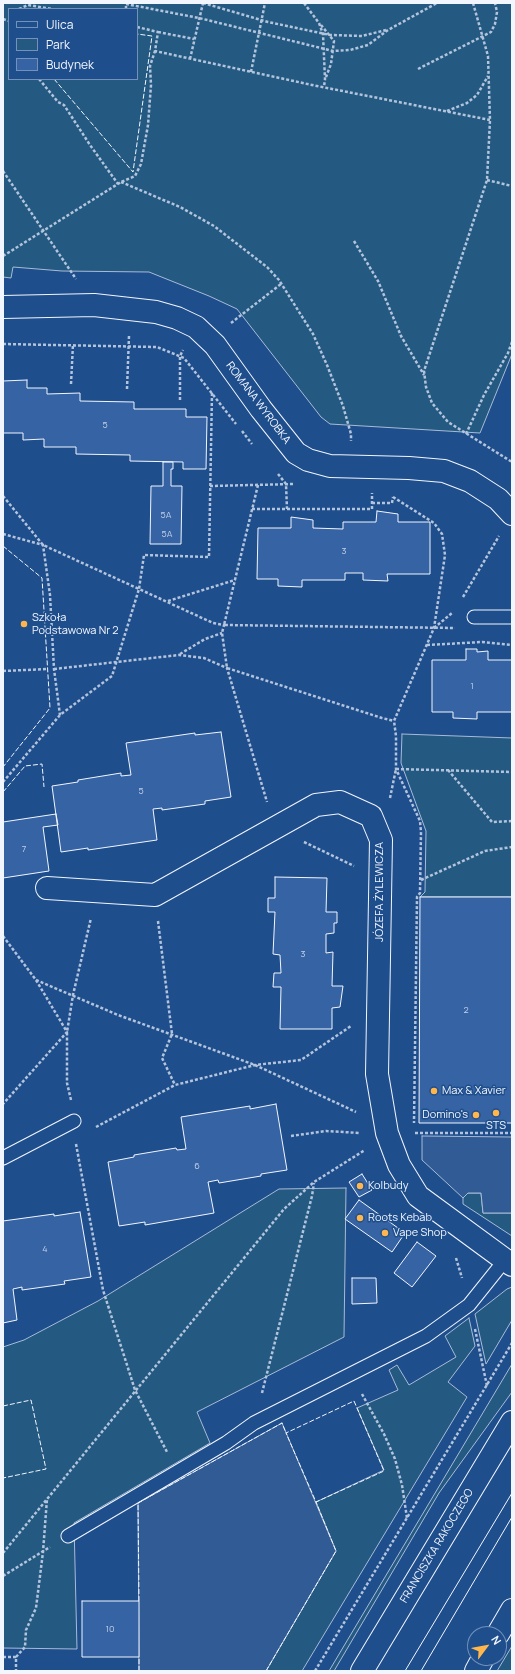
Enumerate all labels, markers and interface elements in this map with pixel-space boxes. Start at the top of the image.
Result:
legend [8,8,138,80]
text: Ulica [46,16,73,33]
text: Park [46,36,70,53]
text: Budynek [46,56,94,73]
street label: ROMANA WYROBKA [223,359,293,447]
house number: 5 [102,420,108,430]
house number: 5A [161,510,171,520]
house number: 5A [162,529,172,539]
house number: 3 [342,546,346,556]
place label: Szkoła Podstawowa Nr 2 [32,611,119,637]
marker: Szkoła Podstawowa Nr 2 [19,619,29,629]
house number: 1 [470,681,474,691]
house number: 5 [138,786,144,796]
street label: JÓZEFA ŻYLEWICZA [373,842,387,942]
house number: 7 [22,844,26,854]
house number: 3 [301,949,305,959]
house number: 2 [463,1005,469,1015]
place label: Max & Xavier [442,1084,506,1098]
marker: Max & Xavier [429,1086,439,1096]
place label: Domino's [422,1108,468,1122]
marker: STS [491,1108,501,1118]
marker: Domino's [471,1110,481,1120]
place label: STS [486,1119,506,1133]
house number: 6 [194,1161,200,1171]
place label: Kolbudy [368,1179,409,1193]
marker: Kolbudy [355,1181,365,1191]
place label: Roots Kebab [368,1211,432,1225]
marker: Roots Kebab [355,1213,365,1223]
place label: Vape Shop [393,1226,447,1240]
marker: Vape Shop [380,1228,390,1238]
house number: 4 [42,1244,48,1254]
street label: FRANCISZKA RAKOCZEGO [398,1486,476,1606]
house number: 10 [106,1624,114,1634]
north arrow [467,1626,507,1666]
text: N [488,1633,505,1647]

